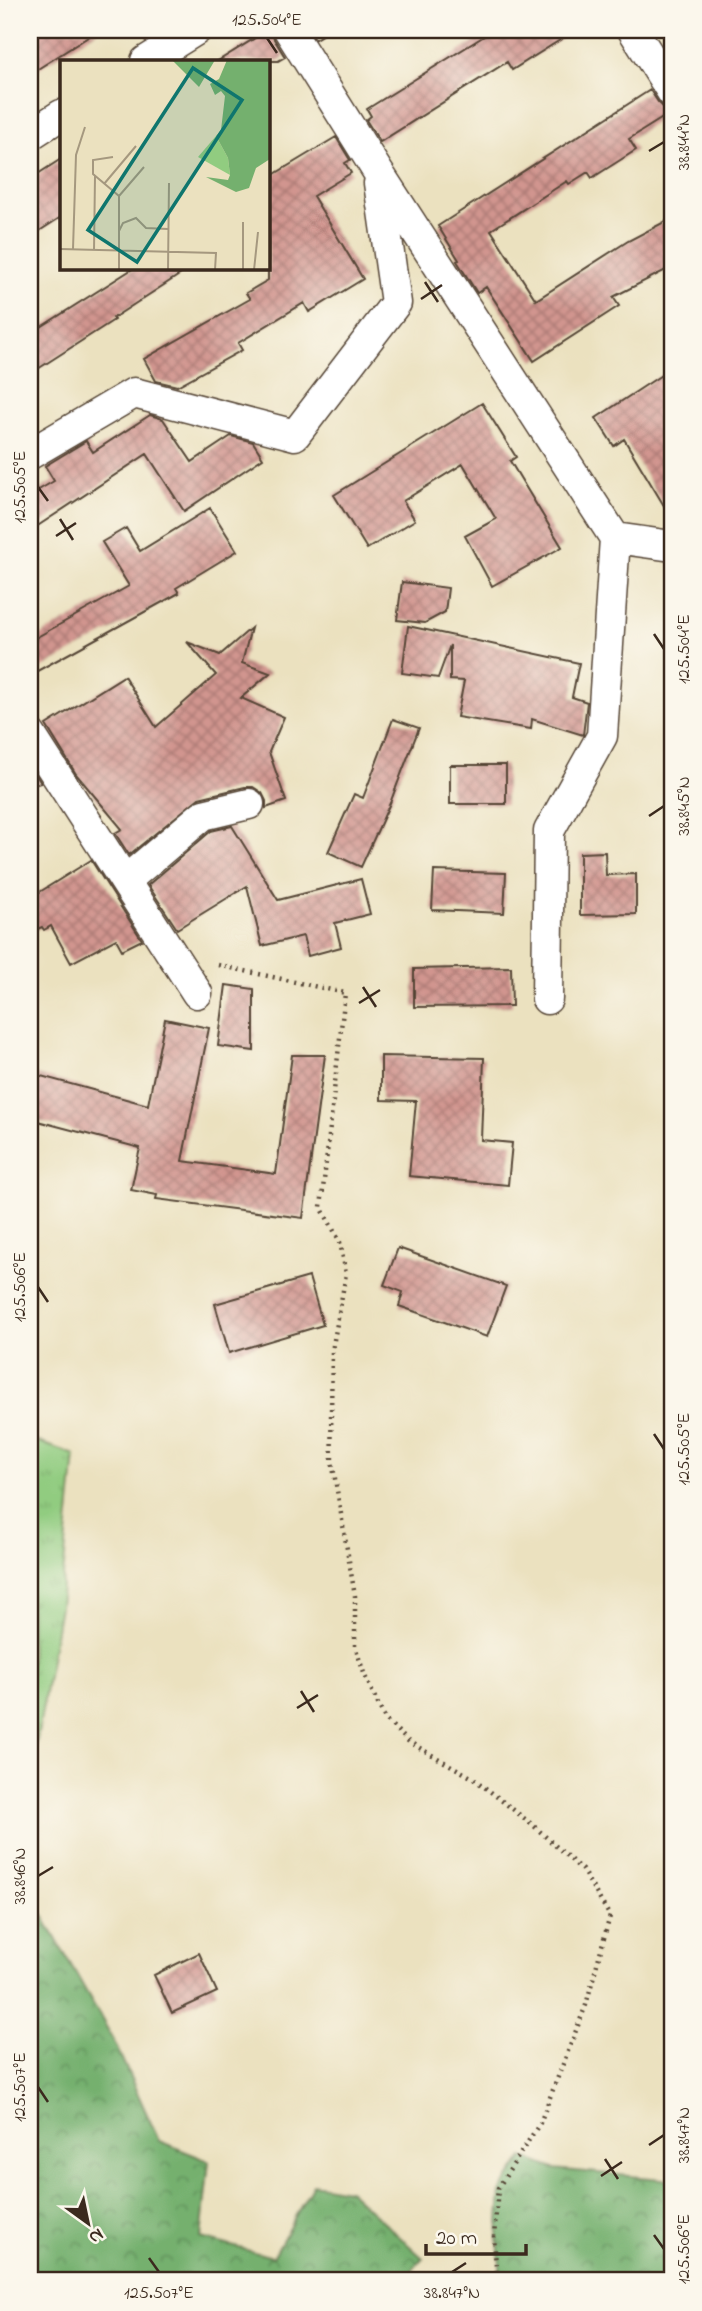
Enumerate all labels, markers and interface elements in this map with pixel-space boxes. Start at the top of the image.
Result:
text: 125.504°E [232,8,302,34]
inset map [60,60,270,270]
text: 38.844°N [672,114,698,170]
text: 125.505°E [8,451,34,523]
text: 125.504°E [672,614,698,684]
text: 38.845°N [672,776,698,836]
text: 125.506°E [8,1252,34,1322]
text: 125.505°E [672,1413,698,1485]
text: 38.846°N [8,1848,34,1904]
text: 125.507°E [8,2052,34,2122]
text: 38.847°N [672,2107,698,2163]
north arrow [52,2188,122,2258]
scale bar [426,2213,525,2257]
text: 125.506°E [672,2214,698,2284]
text: N [83,2220,109,2250]
text: 20 m [436,2224,477,2254]
text: 125.507°E [124,2281,194,2307]
text: 38.847°N [424,2281,480,2307]

